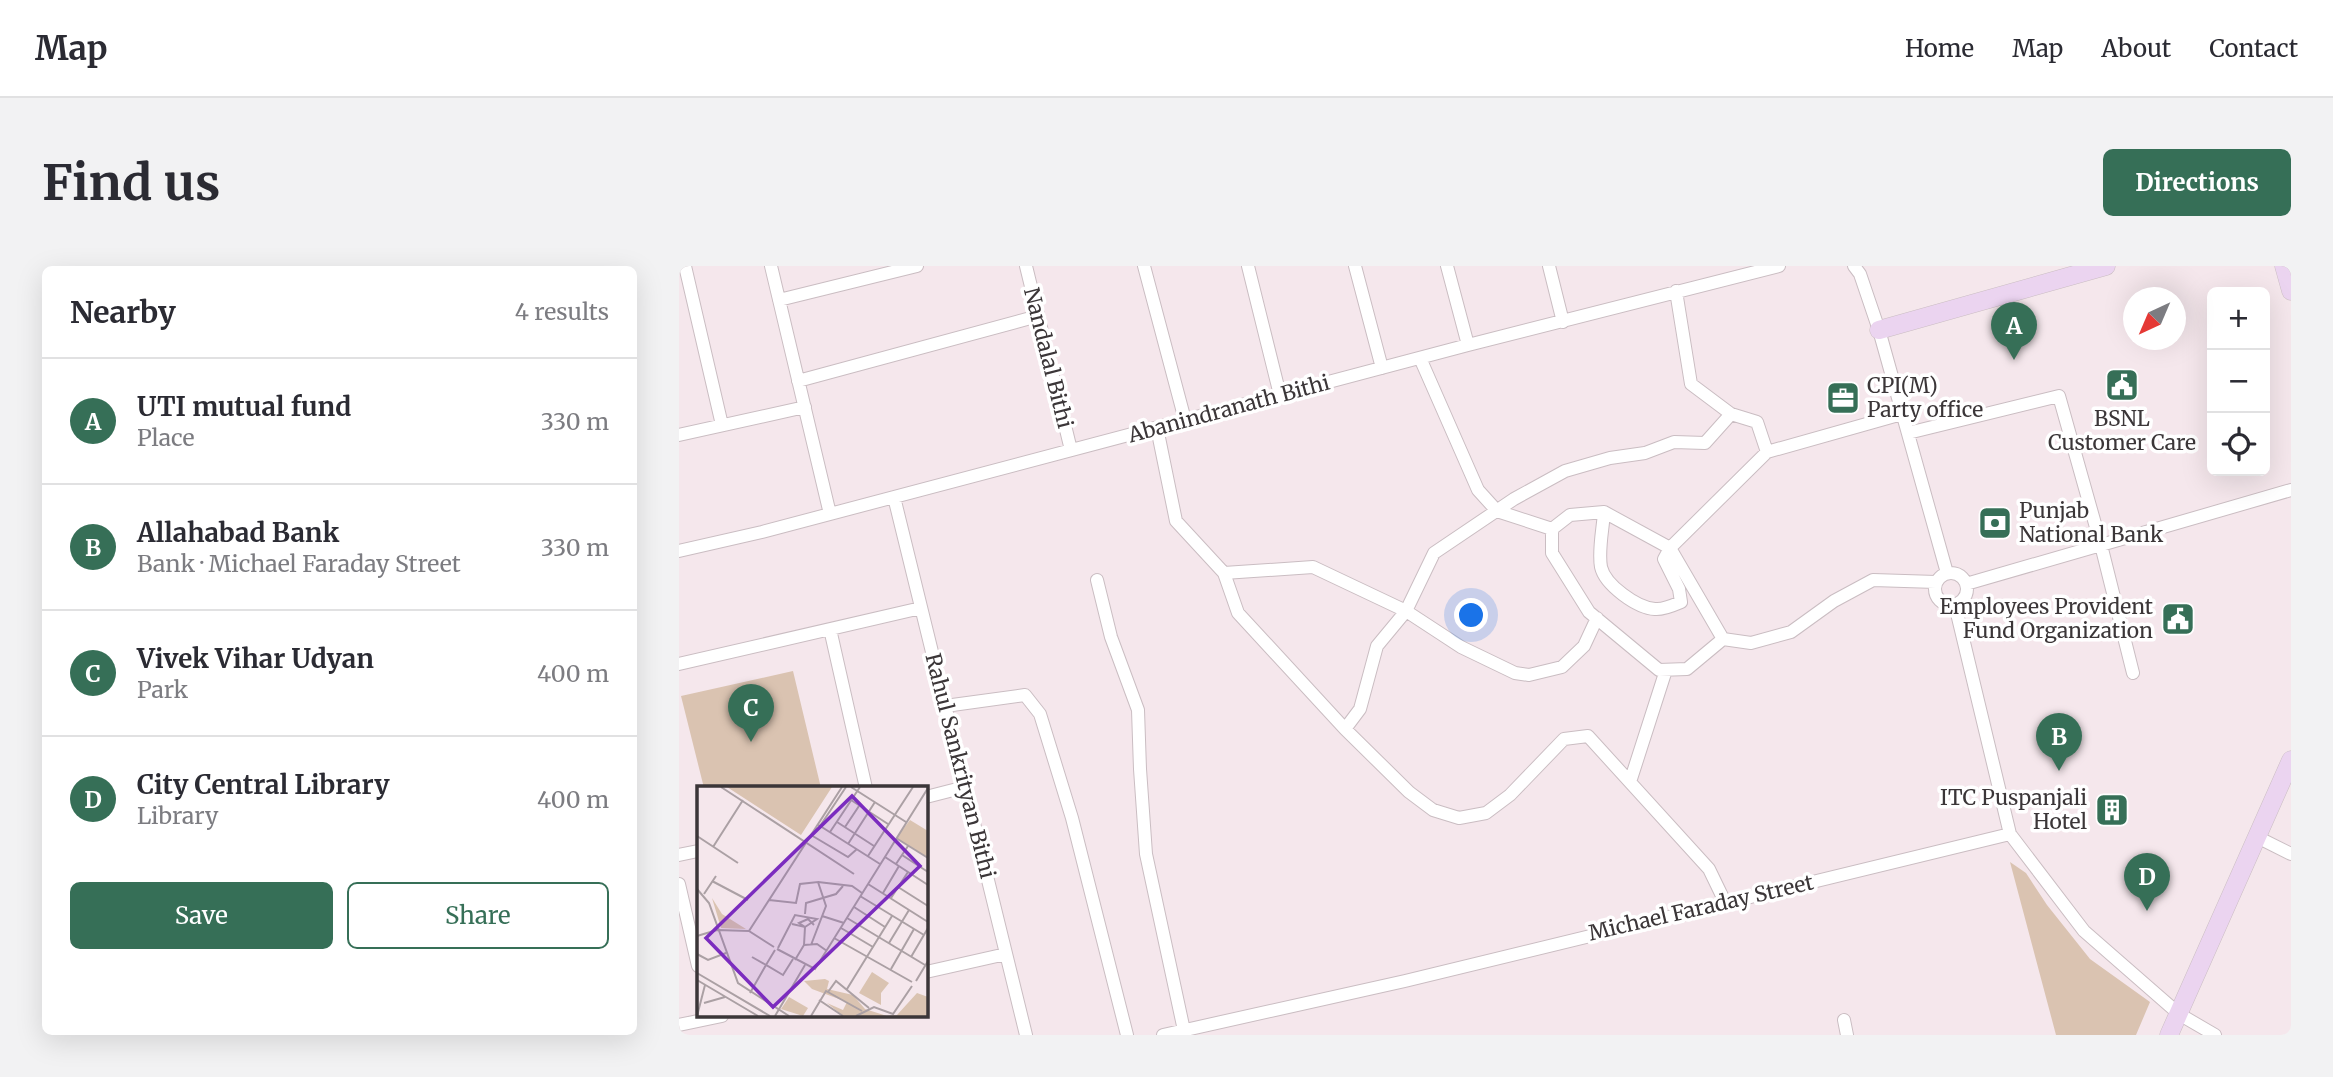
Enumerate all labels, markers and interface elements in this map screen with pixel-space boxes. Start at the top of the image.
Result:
text: Map [35,28,108,69]
text: Home [1905,33,1974,64]
text: Map [2012,33,2063,64]
text: About [2101,33,2171,64]
text: Contact [2209,33,2298,64]
button: Directions [2103,149,2291,216]
text: Find us [42,152,220,213]
street label: Nandalal Bithi [1018,285,1079,431]
north arrow [2123,287,2186,350]
map controls [2207,287,2270,476]
button: + [2207,287,2270,350]
text: Nearby [70,293,176,331]
text: 4 results [515,297,609,326]
pin: A [1991,302,2037,360]
button: − [2207,350,2270,413]
public building icon: BSNL Customer Care [2103,366,2141,404]
street label: Abanindranath Bithi [1124,369,1333,449]
place label: CPI(M) Party office [1867,372,1983,423]
office icon: CPI(M) Party office [1824,379,1862,417]
text: UTI mutual fund [137,390,351,423]
place label: BSNL Customer Care [2048,405,2196,456]
text: A [85,407,101,436]
text: 330 m [541,407,609,436]
button: locate [2207,413,2270,476]
text: Place [137,423,194,452]
place label: Punjab National Bank [2019,497,2164,548]
bank icon: Punjab National Bank [1976,504,2014,542]
text: Allahabad Bank [137,516,339,549]
text: B [85,533,101,562]
text: 330 m [541,533,609,562]
text: Bank · Michael Faraday Street [137,549,461,578]
place label: Employees Provident Fund Organization [1940,593,2153,644]
your location [1454,598,1488,632]
public building icon: Employees Provident Fund Organization [2159,600,2197,638]
text: Vivek Vihar Udyan [137,642,374,675]
street label: Rahul Sankrityan Bithi [919,651,1002,881]
text: C [85,659,101,688]
text: 400 m [537,659,609,688]
text: Park [137,675,188,704]
pin: C [728,684,774,742]
pin: B [2036,713,2082,771]
text: City Central Library [137,768,390,801]
place label: ITC Puspanjali Hotel [1940,784,2087,835]
text: D [84,785,102,814]
text: 400 m [537,785,609,814]
inset map [697,786,927,1018]
building icon: ITC Puspanjali Hotel [2093,791,2131,829]
text: Library [137,801,218,830]
pin: D [2124,853,2170,911]
street label: Michael Faraday Street [1586,868,1816,947]
button: Save [70,882,333,949]
button: Share [347,882,609,949]

